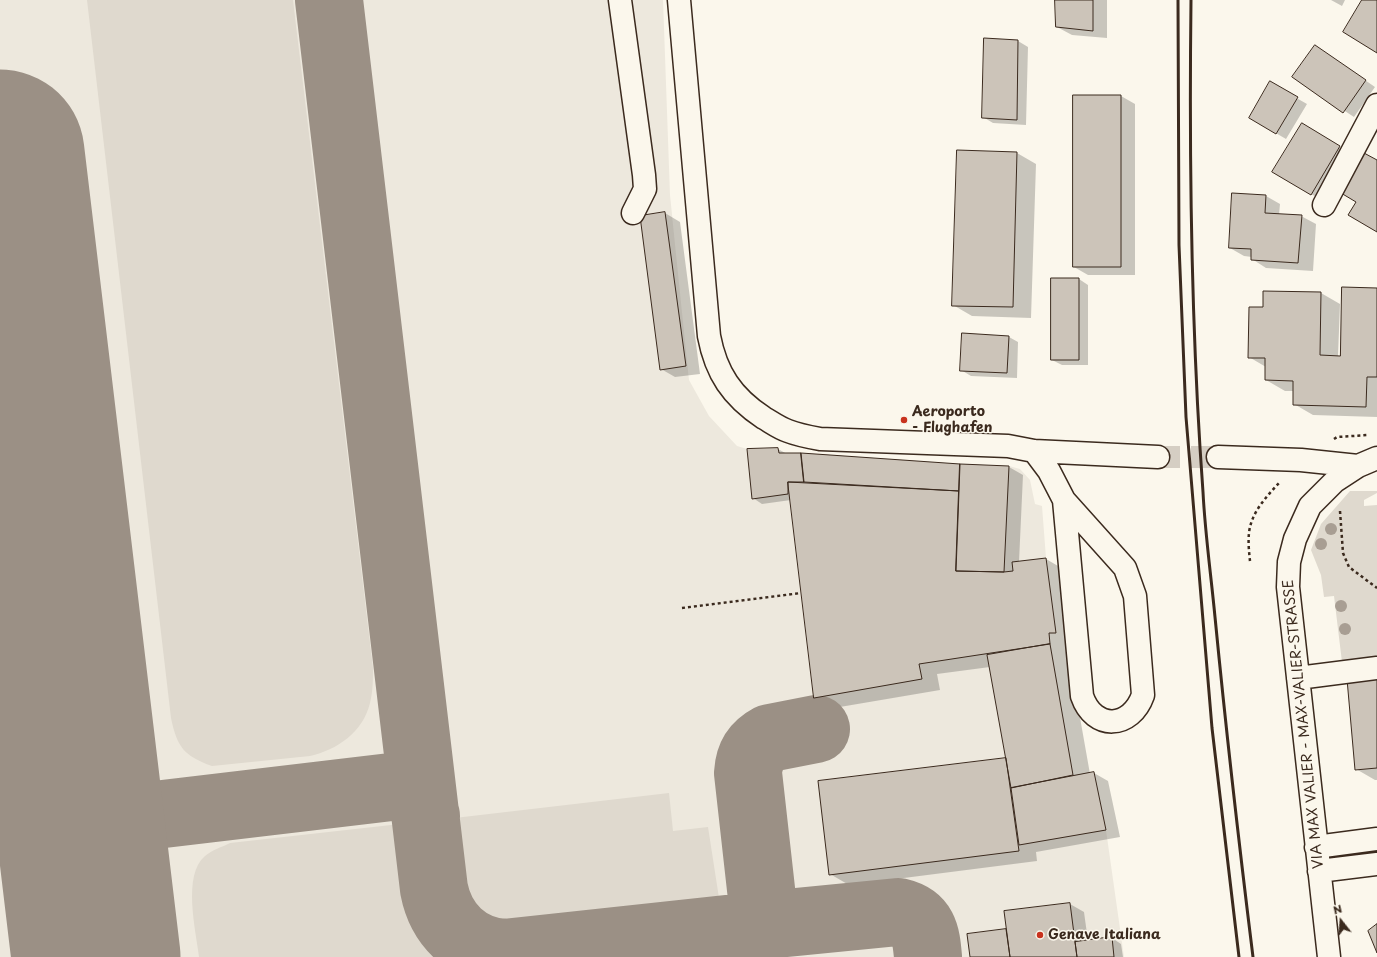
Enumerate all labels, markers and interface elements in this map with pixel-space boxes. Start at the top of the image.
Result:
place label: Aeroporto - Flughafen [912,404,992,436]
marker: Aeroporto - Flughafen [899,415,909,425]
street label: VIA MAX VALIER - MAX-VALIER-STRASSE [1280,578,1328,870]
text: N [1331,900,1344,918]
north arrow [1321,901,1361,941]
place label: Genave Italiana [1048,927,1161,943]
marker: Genave Italiana [1035,930,1045,940]

